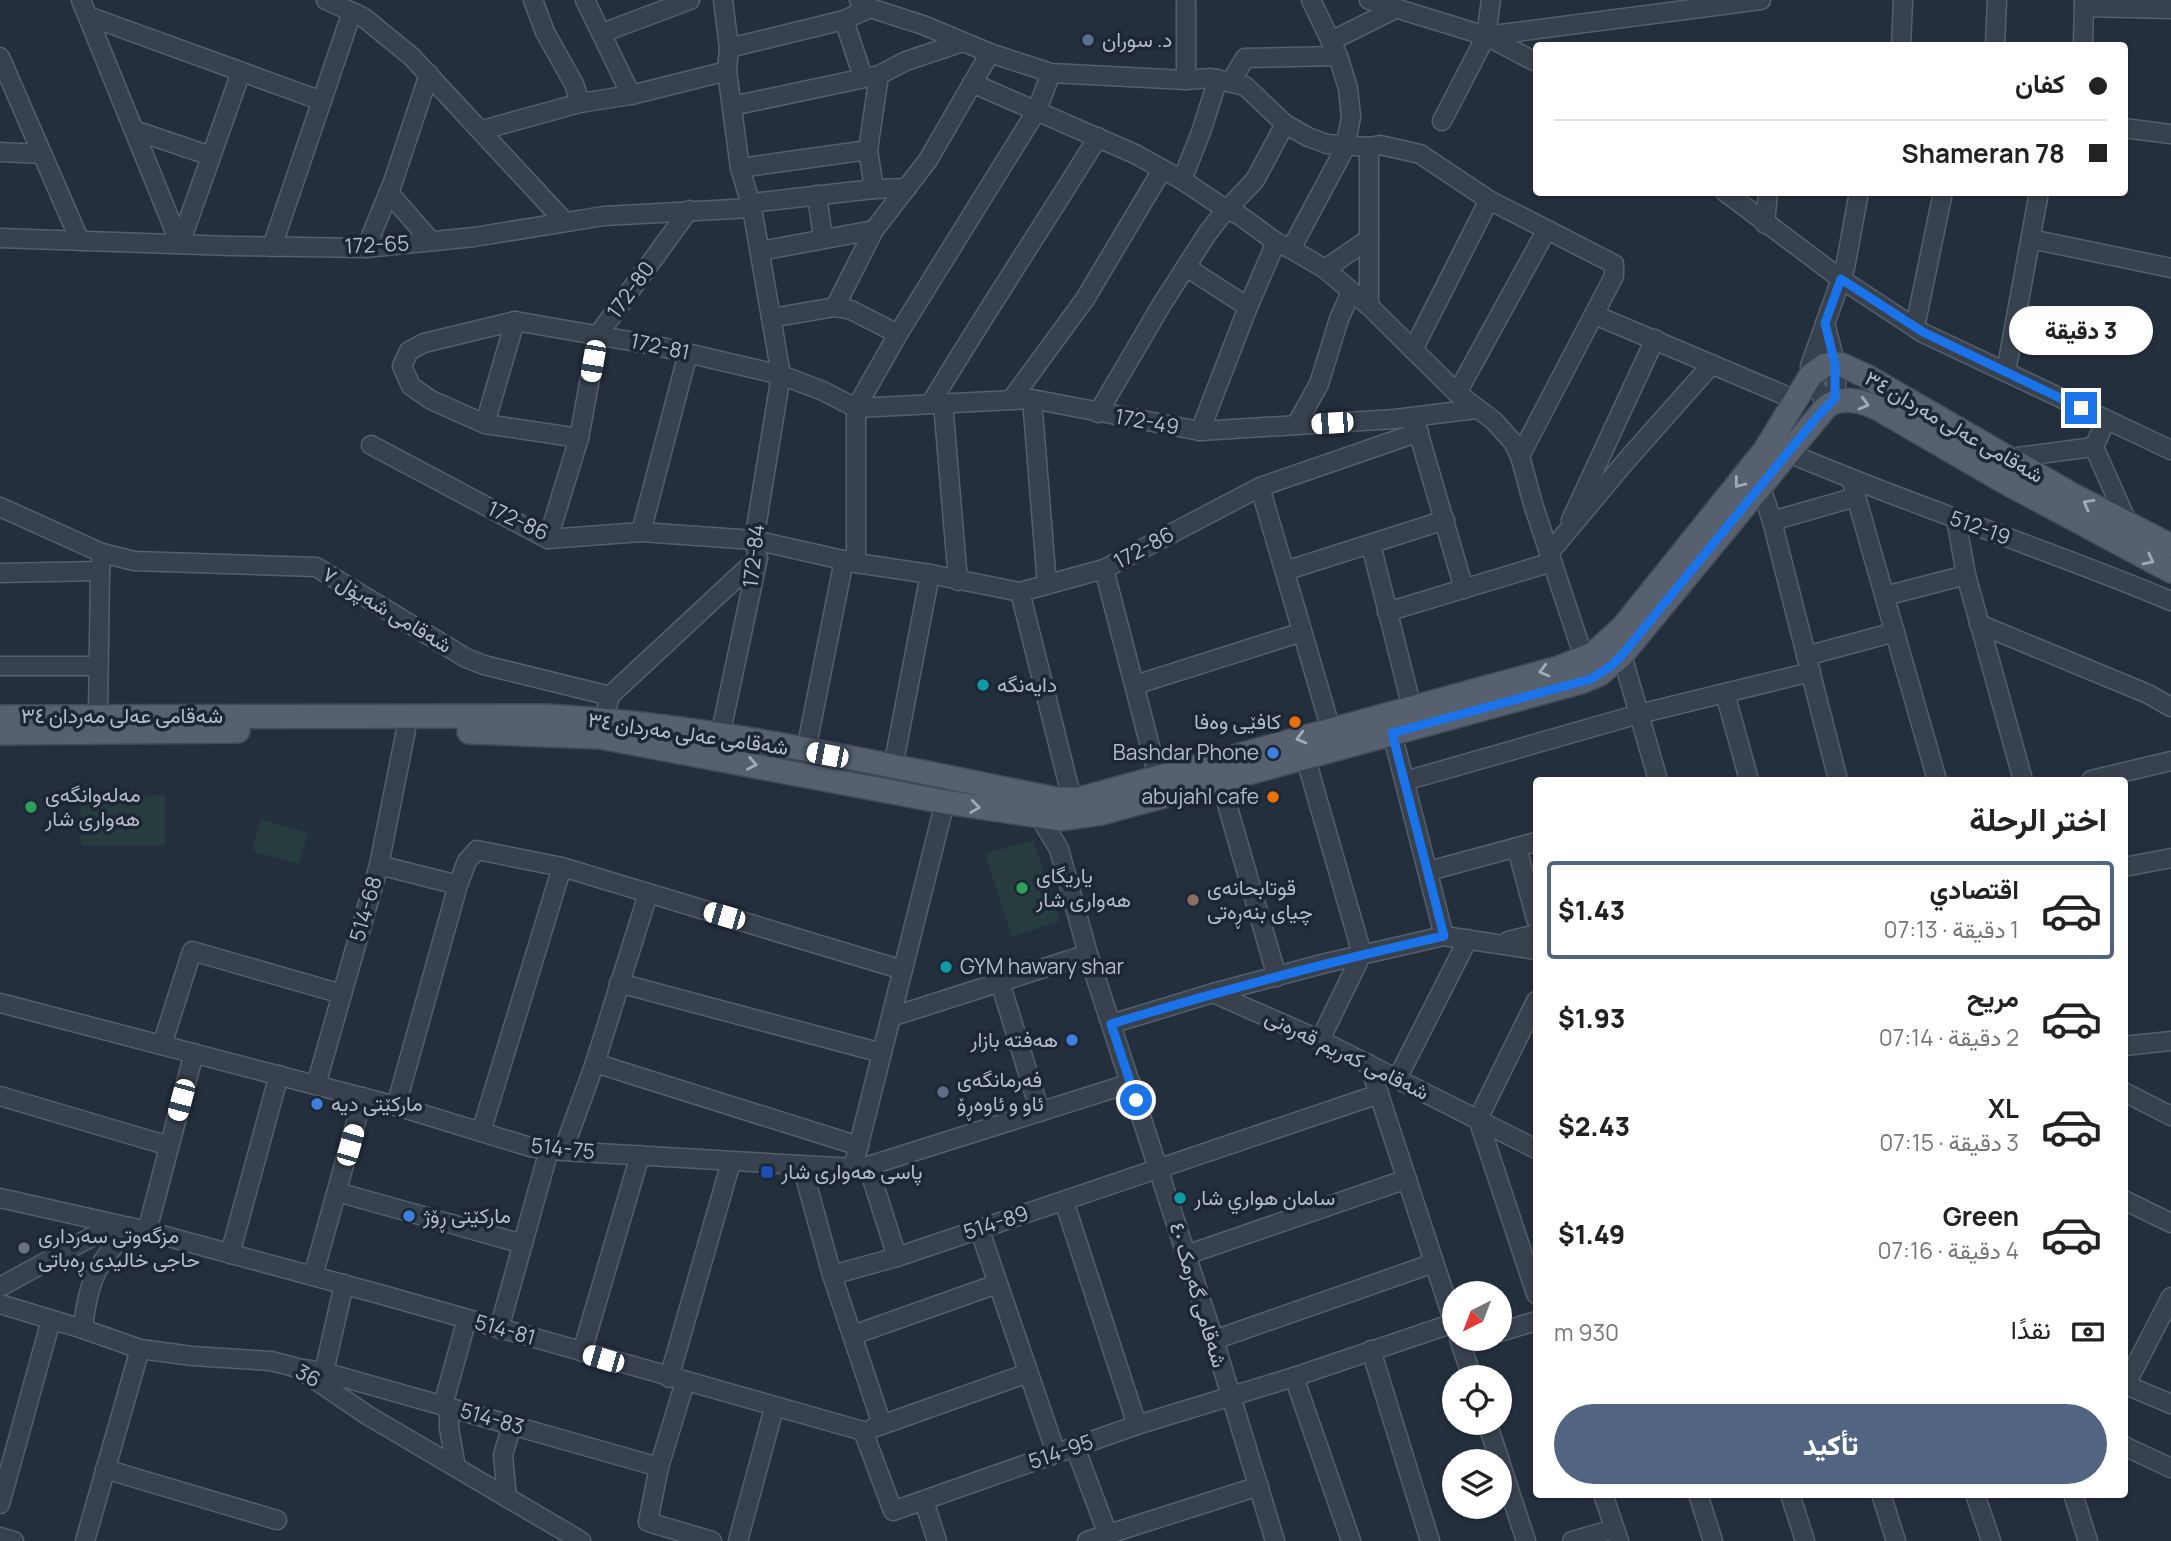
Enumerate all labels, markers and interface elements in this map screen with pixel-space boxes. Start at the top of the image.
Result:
place label: د. سوران [1102,25,1172,53]
marker: د. سوران [1080,32,1096,48]
text: كفان [2015,65,2065,101]
text: 78 Shameran [1902,135,2065,171]
street label: 172-65 [344,228,410,260]
street label: 172-80 [600,255,660,324]
callout: 3 دقيقة [2009,306,2153,356]
text: 3 دقيقة [2045,314,2117,346]
street label: 172-81 [628,326,692,366]
car [580,338,607,384]
street label: شەقامی عەلی مەردان ٣٤ [1860,363,2049,489]
route end [2065,392,2097,424]
one-way arrow [1857,396,1869,410]
street label: 172-49 [1113,402,1181,440]
car [1311,411,1354,435]
one-way arrow [1734,476,1747,488]
street label: 172-86 [483,494,554,546]
one-way arrow [2083,499,2096,512]
street label: 512-19 [1946,503,2014,551]
street label: 172-86 [1108,520,1179,575]
street label: 172-84 [736,523,770,589]
one-way arrow [2142,552,2154,566]
street label: شەقامی شەپۆل ٧ [317,559,457,660]
one-way arrow [1538,663,1550,678]
place label: دایەنگە [997,670,1057,698]
marker: دایەنگە [975,677,991,693]
street label: شەقامی عەلی مەردان ٣٤ [21,701,223,729]
street label: شەقامی عەلی مەردان ٣٤ [586,705,790,761]
place label: کافێی وەفا [1194,707,1281,735]
marker: کافێی وەفا [1287,714,1303,730]
one-way arrow [1295,730,1307,744]
place label: Bashdar Phone [1113,738,1259,766]
car [805,741,850,769]
marker: Bashdar Phone [1265,745,1281,761]
one-way arrow [746,756,758,771]
place label: مەلەوانگەی هەواری شار [44,780,141,832]
place label: abujahl cafe [1141,782,1259,810]
marker: abujahl cafe [1265,789,1281,805]
text: اختر الرحلة [1969,797,2107,841]
marker: مەلەوانگەی هەواری شار [23,799,39,815]
one-way arrow [969,799,981,814]
place label: یاریگای هەواری شار [1035,861,1131,913]
text: اقتصادي [1930,871,2019,907]
street label: 514-68 [342,873,388,945]
place label: قوتابحانەی چیای بنەڕەتی [1207,873,1313,929]
icon: car [2040,879,2103,942]
marker: یاریگای هەواری شار [1014,880,1030,896]
marker: قوتابحانەی چیای بنەڕەتی [1185,892,1201,908]
text: $1.43 [1558,892,1625,928]
car [701,900,748,932]
text: 1 دقيقة · 07:13 [1884,913,2019,945]
place label: GYM hawary shar [960,952,1124,980]
marker: GYM hawary shar [938,959,954,975]
text: مريح [1967,979,2019,1015]
icon: car [2040,987,2103,1050]
text: $1.93 [1558,1000,1625,1036]
street label: شەقامی کەریم قەرەنی [1260,1002,1434,1107]
text: 2 دقيقة · 07:14 [1879,1021,2019,1053]
place label: هەفتە بازار [969,1025,1058,1053]
marker: هەفتە بازار [1064,1032,1080,1048]
place label: فەرمانگەی ئاو و ئاوەڕۆ [957,1065,1044,1121]
car [166,1077,197,1123]
marker: فەرمانگەی ئاو و ئاوەڕۆ [935,1084,951,1100]
route start [1120,1084,1152,1116]
place label: مارکێتی دیە [331,1089,423,1117]
text: XL [1988,1090,2019,1126]
icon: car [2040,1095,2103,1158]
marker: مارکێتی دیە [309,1096,325,1112]
text: $2.43 [1558,1108,1630,1144]
car [335,1122,366,1168]
text: 3 دقيقة · 07:15 [1879,1126,2019,1158]
street label: 514-75 [530,1131,596,1165]
place label: پاسی هەواری شار [780,1157,923,1186]
marker: پاسی هەواری شار [759,1164,775,1180]
place label: سامان هواري شار [1193,1183,1335,1215]
marker: سامان هواري شار [1172,1190,1188,1206]
street label: 514-89 [960,1198,1032,1246]
text: Green [1943,1198,2019,1234]
place label: مارکێتی ڕۆژ [422,1201,511,1233]
icon: car [2040,1203,2103,1266]
marker: مارکێتی ڕۆژ [401,1208,417,1224]
text: $1.49 [1558,1216,1625,1252]
street label: شەقامی گەرمک ٤٠ [1164,1219,1234,1371]
place label: مزگەوتی سەرداری حاجی خالیدی ڕەباتی [38,1221,200,1277]
text: 4 دقيقة · 07:16 [1877,1234,2019,1266]
marker: مزگەوتی سەرداری حاجی خالیدی ڕەباتی [16,1240,32,1256]
north arrow [1442,1281,1512,1351]
map controls [1442,1281,1512,1519]
street label: 514-81 [472,1307,539,1351]
text: نقدًا [2011,1311,2051,1347]
icon: cash [2069,1313,2107,1351]
text: 930 m [1554,1316,1619,1348]
car [580,1343,627,1375]
street label: 36 [291,1357,326,1393]
button: locate [1442,1365,1512,1435]
street label: 514-83 [457,1396,528,1440]
button: تأكيد [1554,1404,2107,1484]
street label: 514-95 [1025,1427,1097,1475]
button: layers [1442,1449,1512,1519]

